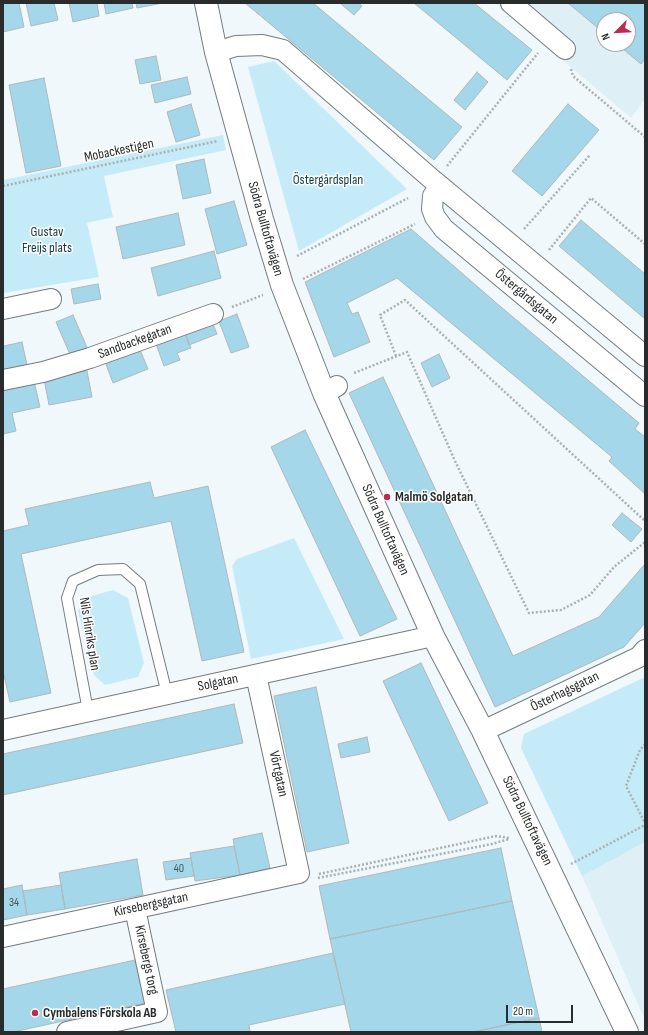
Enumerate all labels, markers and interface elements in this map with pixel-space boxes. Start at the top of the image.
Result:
north arrow [596,12,636,52]
text: N [598,31,613,42]
street label: Mobackestigen [83,135,155,167]
park label: Östergårdsplan [293,172,363,188]
street label: Södra Bulltoftavägen [243,180,287,278]
park label: Gustav Freijs plats [22,224,72,256]
street label: Östergårdsgatan [491,266,561,328]
street label: Sandbackegatan [96,321,174,363]
street label: Södra Bulltoftavägen [357,482,413,578]
place label: Malmö Solgatan [395,489,473,505]
marker: Malmö Solgatan [382,492,392,502]
street label: Nils Hinriks plan [75,596,103,672]
street label: Österhagsgatan [528,668,602,716]
street label: Solgatan [196,671,240,695]
street label: Vörtgatan [265,750,291,798]
street label: Södra Bulltoftavägen [498,773,556,869]
house number: 40 [174,862,184,876]
street label: Kirsebergsgatan [112,889,190,921]
house number: 34 [9,896,19,910]
street label: Kirsebergs torg [130,924,162,996]
scale bar [508,997,575,1023]
text: 20 m [513,1004,533,1019]
place label: Cymbalens Förskola AB [43,1005,157,1021]
marker: Cymbalens Förskola AB [30,1008,40,1018]

